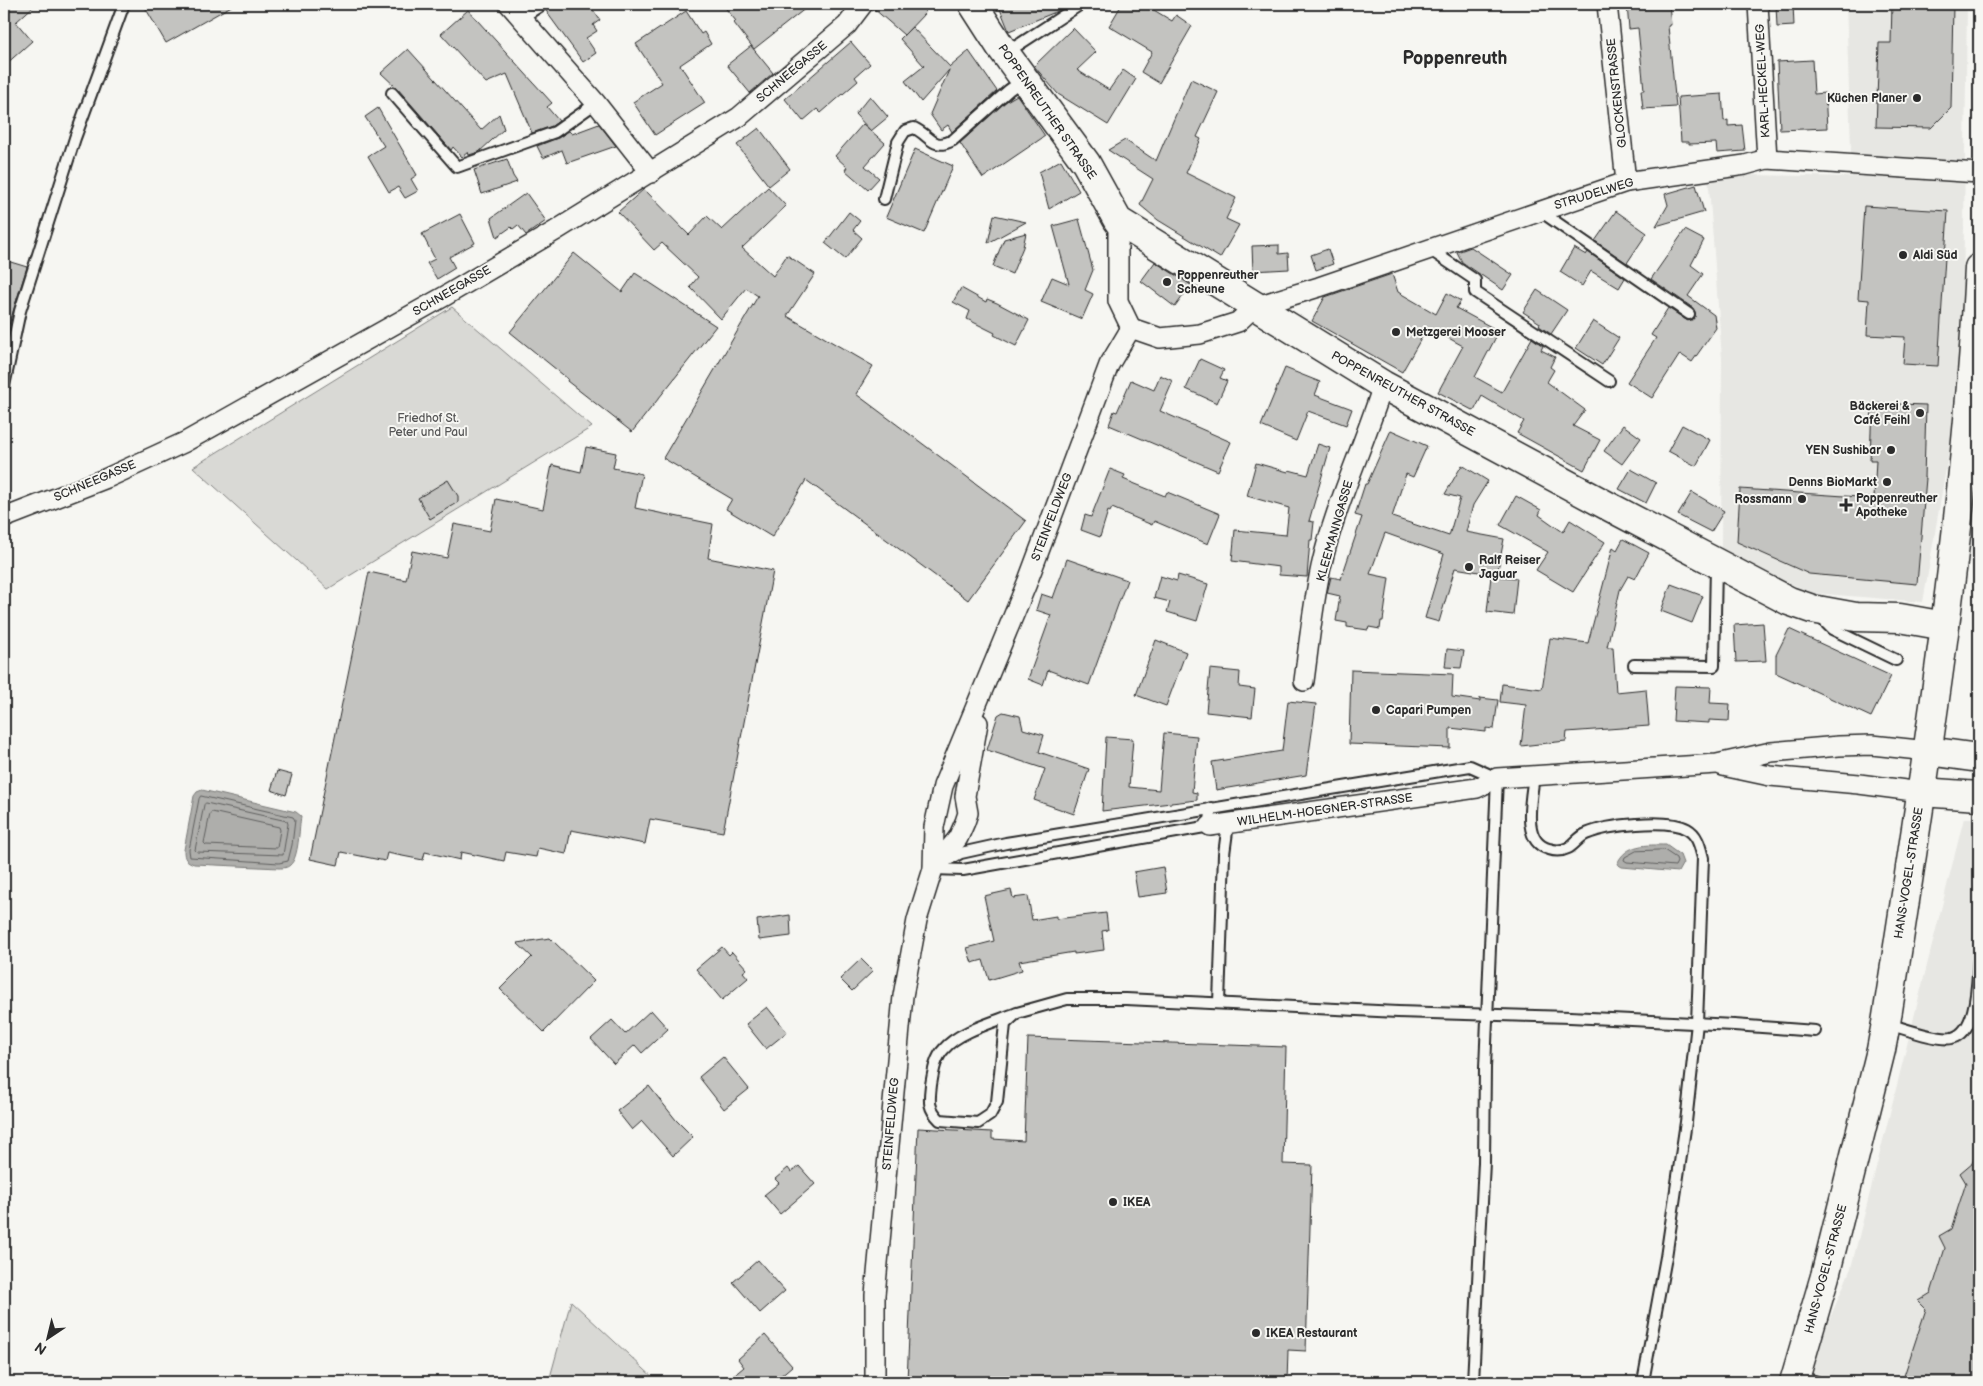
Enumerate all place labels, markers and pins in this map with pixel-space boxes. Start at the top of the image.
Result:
place label: Küchen Planer [1827,91,1907,106]
marker: Küchen Planer [1911,92,1923,104]
place label: Aldi Süd [1912,248,1958,263]
marker: Aldi Süd [1897,249,1909,261]
place label: Poppenreuther Scheune [1177,268,1259,297]
marker: Poppenreuther Scheune [1161,276,1173,288]
place label: Metzgerei Mooser [1406,325,1506,340]
marker: Metzgerei Mooser [1390,326,1402,338]
place label: Bäckerei & Café Feihl [1850,399,1910,428]
marker: Bäckerei & Café Feihl [1914,407,1926,419]
place label: YEN Sushibar [1806,443,1881,458]
marker: YEN Sushibar [1885,444,1897,456]
place label: Denns BioMarkt [1788,475,1877,490]
marker: Denns BioMarkt [1881,476,1893,488]
place label: Poppenreuther Apotheke [1855,491,1938,520]
place label: Rossmann [1735,492,1792,507]
marker: Rossmann [1796,493,1808,505]
marker: Poppenreuther Apotheke [1840,499,1852,511]
place label: Ralf Reiser Jaguar [1479,553,1541,582]
marker: Ralf Reiser Jaguar [1463,561,1475,573]
place label: Capari Pumpen [1386,703,1471,718]
marker: Capari Pumpen [1370,704,1382,716]
place label: IKEA [1123,1195,1151,1210]
marker: IKEA [1107,1196,1119,1208]
place label: IKEA Restaurant [1266,1326,1357,1341]
marker: IKEA Restaurant [1250,1327,1262,1339]

